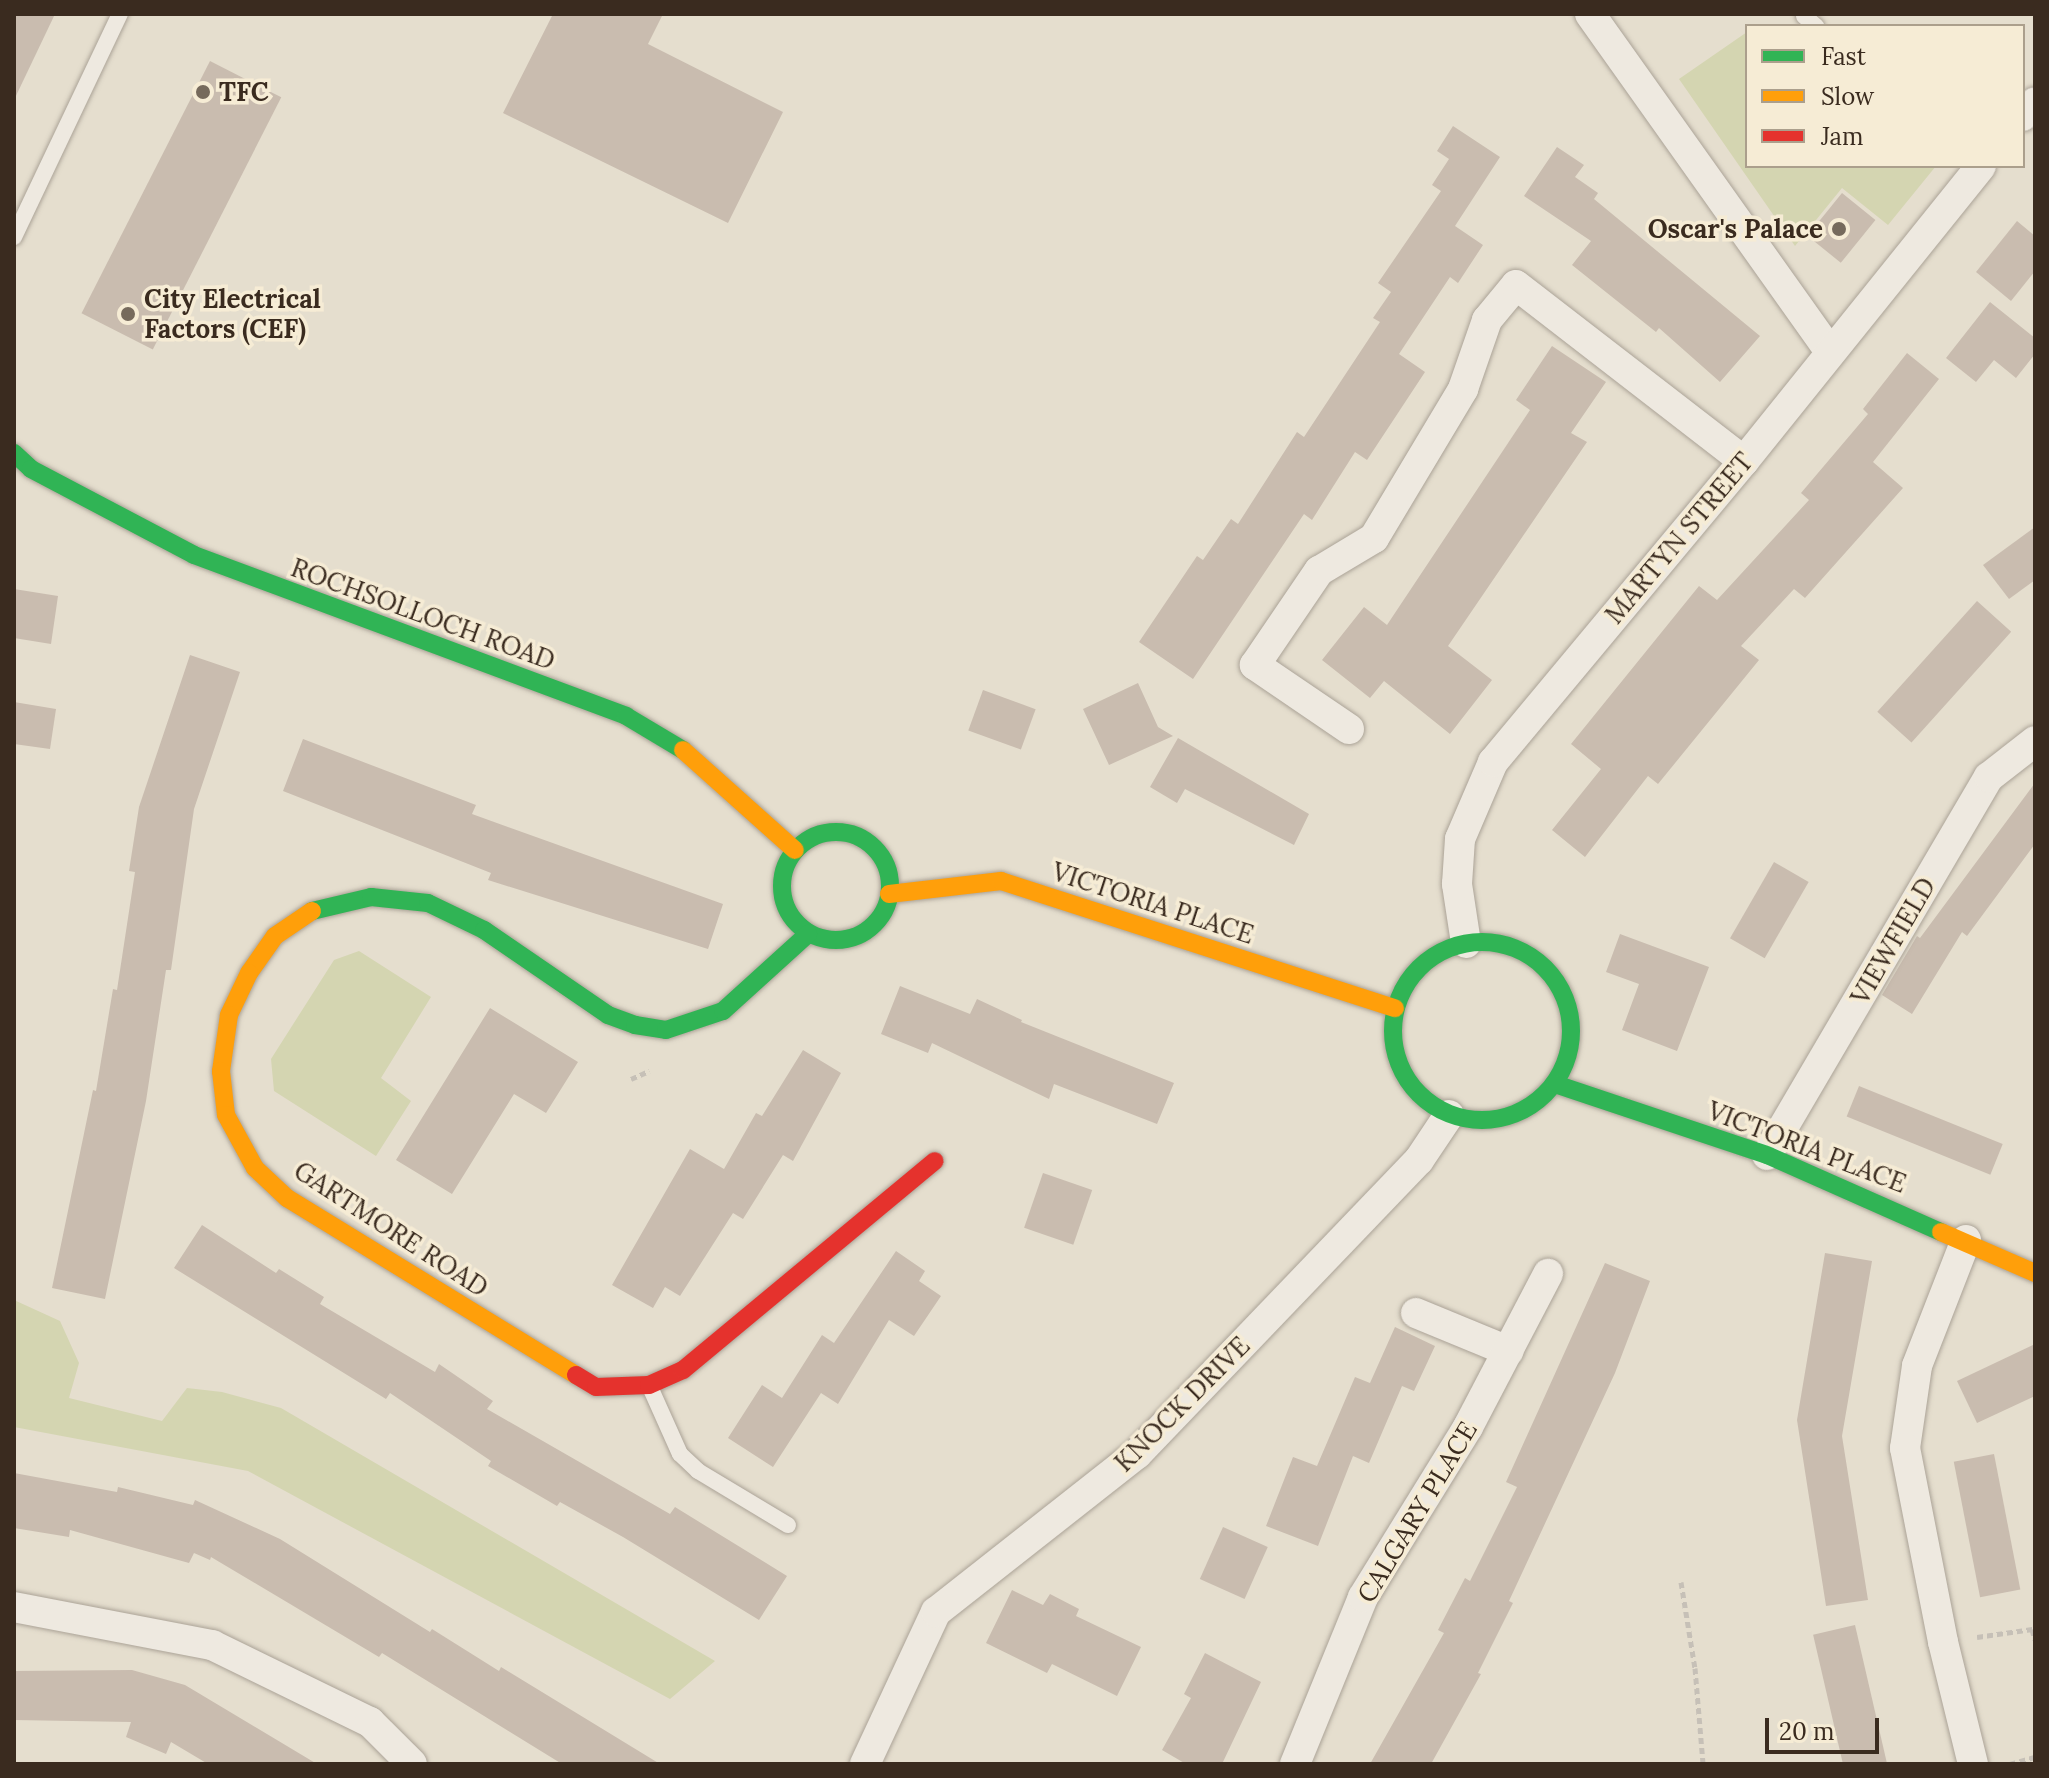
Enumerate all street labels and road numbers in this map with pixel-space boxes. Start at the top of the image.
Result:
street label: MARTYN STREET [1598,446,1760,630]
street label: ROCHSOLLOCH ROAD [287,552,559,676]
street label: VICTORIA PLACE [1048,856,1258,950]
street label: VIEWFIELD [1844,872,1942,1010]
street label: VICTORIA PLACE [1703,1095,1911,1199]
street label: GARTMORE ROAD [288,1155,494,1303]
street label: KNOCK DRIVE [1108,1330,1256,1478]
street label: CALGARY PLACE [1351,1416,1483,1608]

